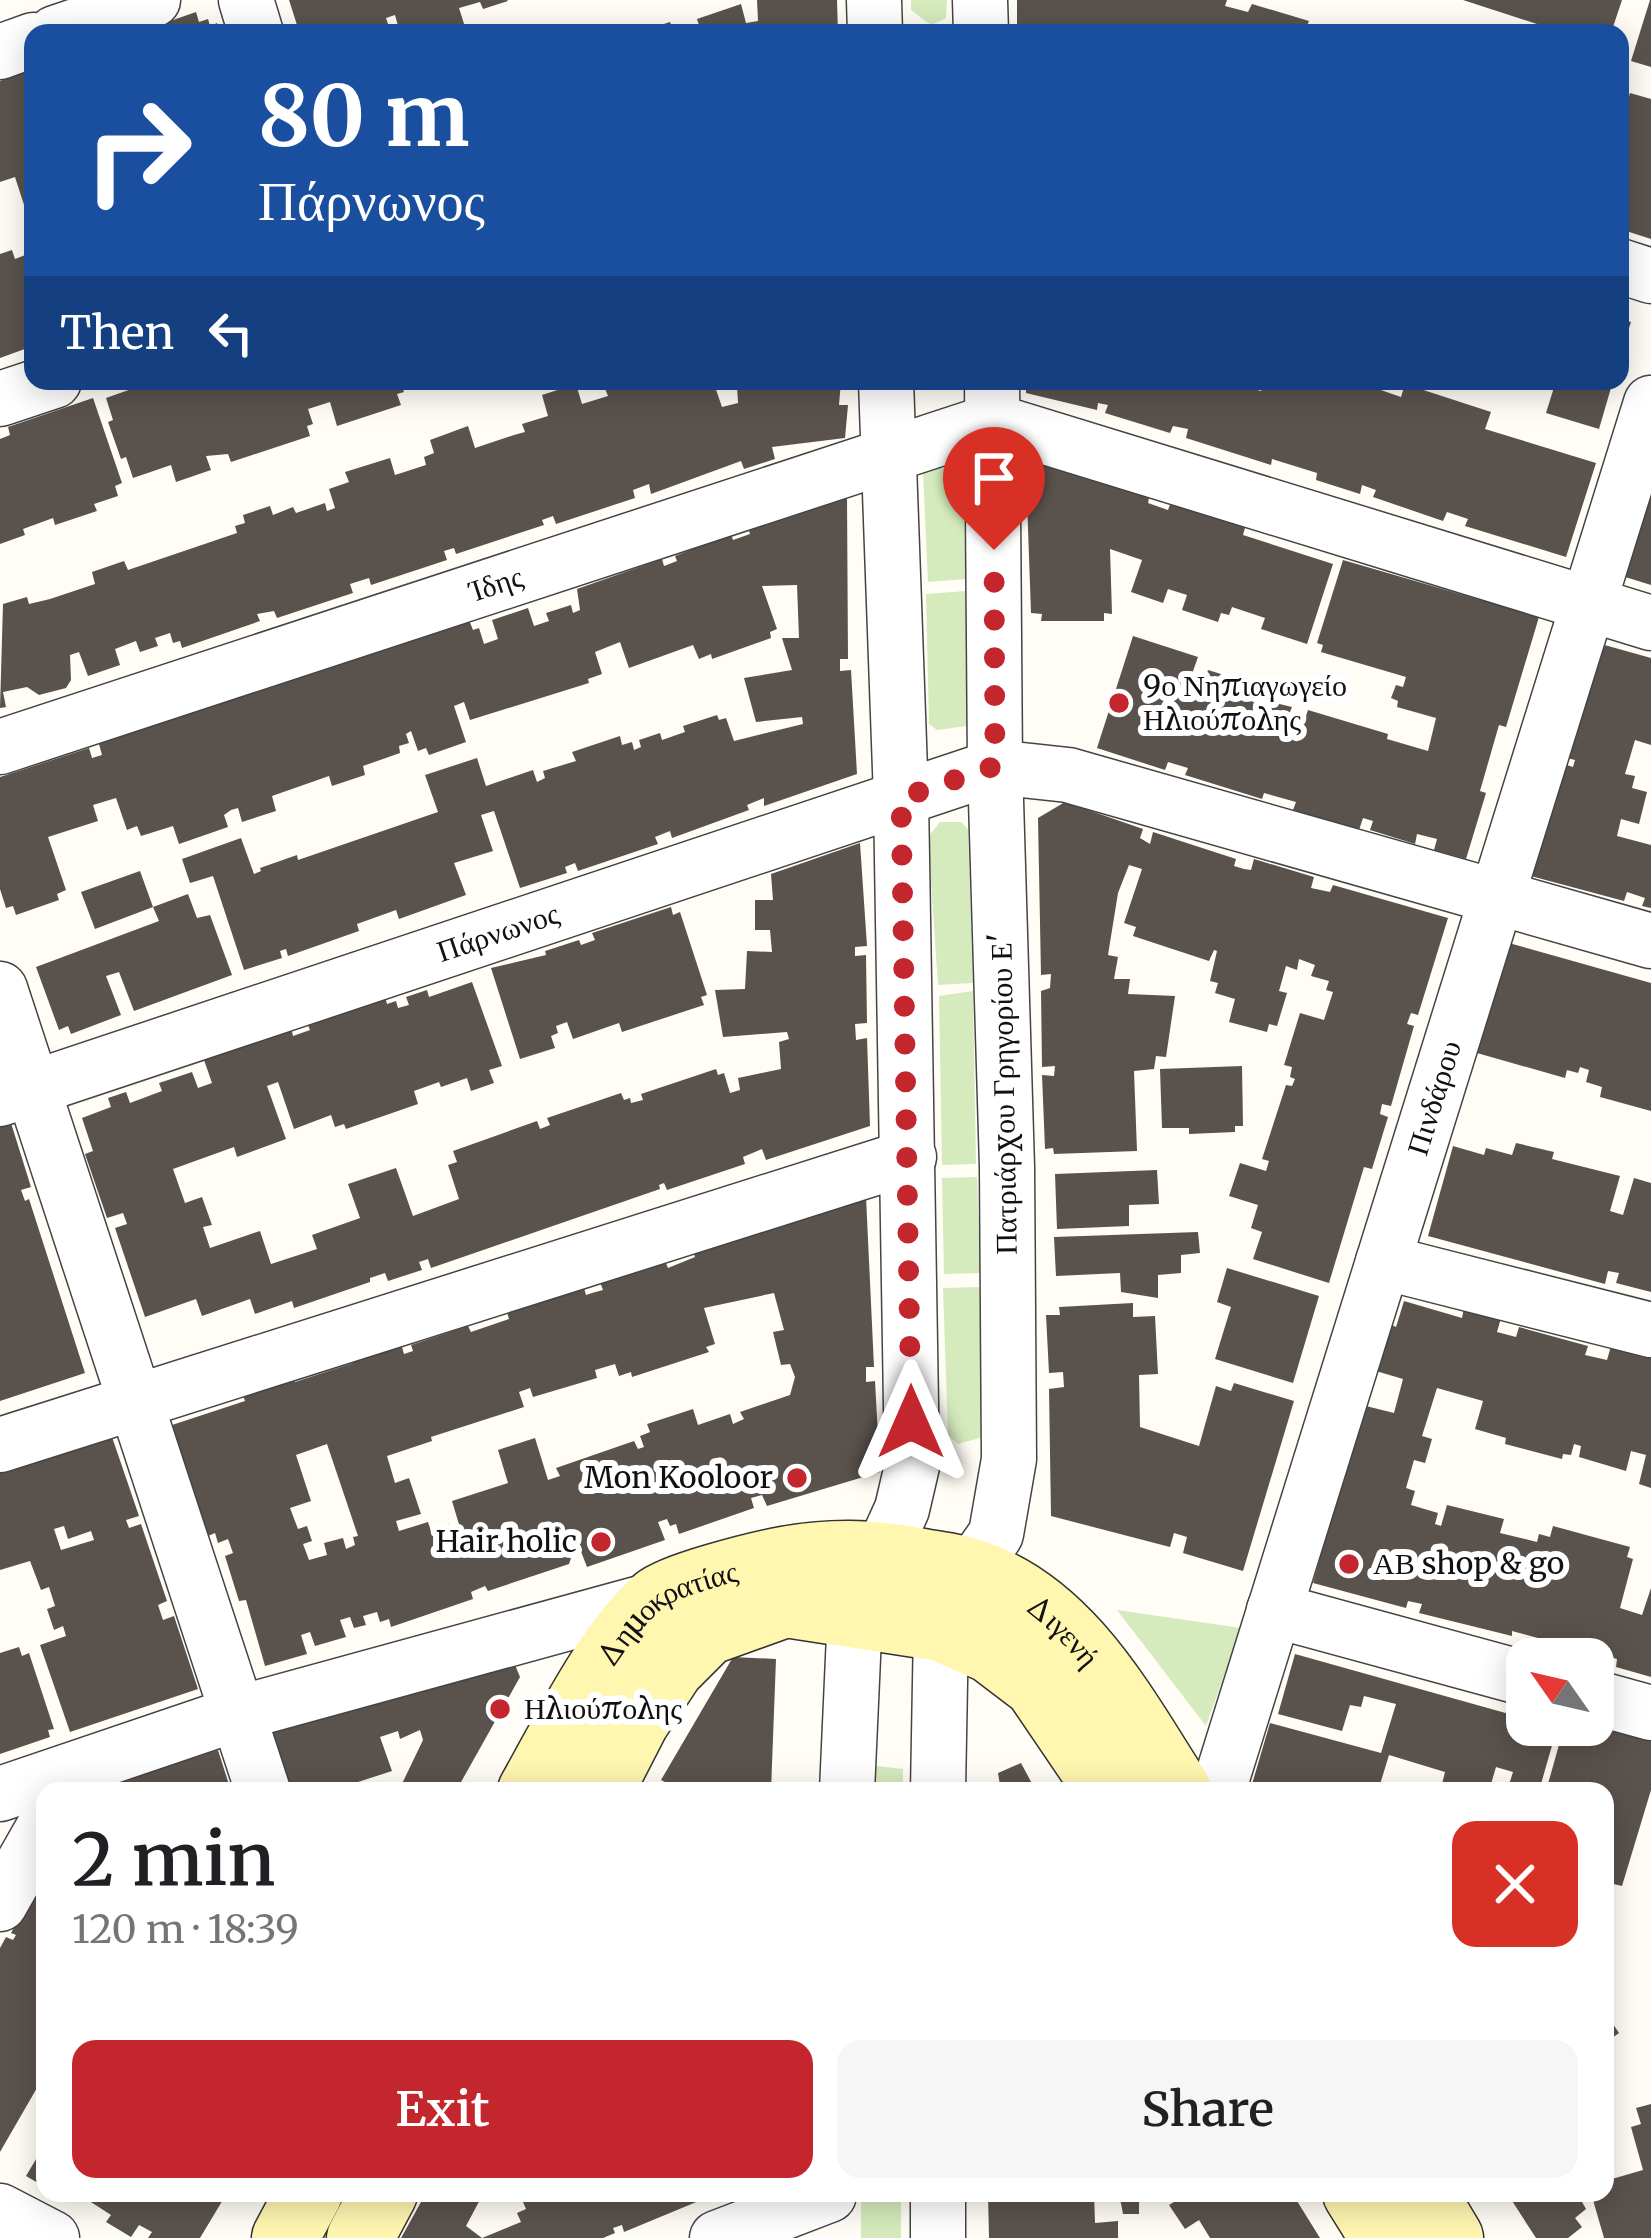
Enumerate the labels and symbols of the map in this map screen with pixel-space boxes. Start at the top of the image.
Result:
pin [943,427,1045,550]
street label: Ίδης [462,557,527,610]
place label: 9ο Νηπιαγωγείο Ηλιούπολης [1143,666,1347,738]
marker: 9ο Νηπιαγωγείο Ηλιούπολης [1106,690,1132,716]
street label: Πάρνωνος [432,894,564,970]
street label: Πατριάρχου Γρηγορίου Ε' [981,933,1025,1255]
street label: Πινδάρου [1398,1036,1469,1160]
position arrow [848,1359,974,1485]
place label: Mon Kooloor [584,1458,773,1496]
marker: Mon Kooloor [784,1465,810,1491]
place label: Hair holic [436,1522,577,1560]
marker: Hair holic [588,1529,614,1555]
place label: ΑΒ shop & go [1373,1544,1564,1582]
marker: ΑΒ shop & go [1336,1551,1362,1577]
street label: Δημοκρατίας [588,1552,742,1674]
street label: Διγενή [1019,1586,1108,1675]
north arrow [1506,1638,1614,1746]
place label: Ηλιούπολης [524,1689,682,1727]
marker: Ηλιούπολης [487,1696,513,1722]

